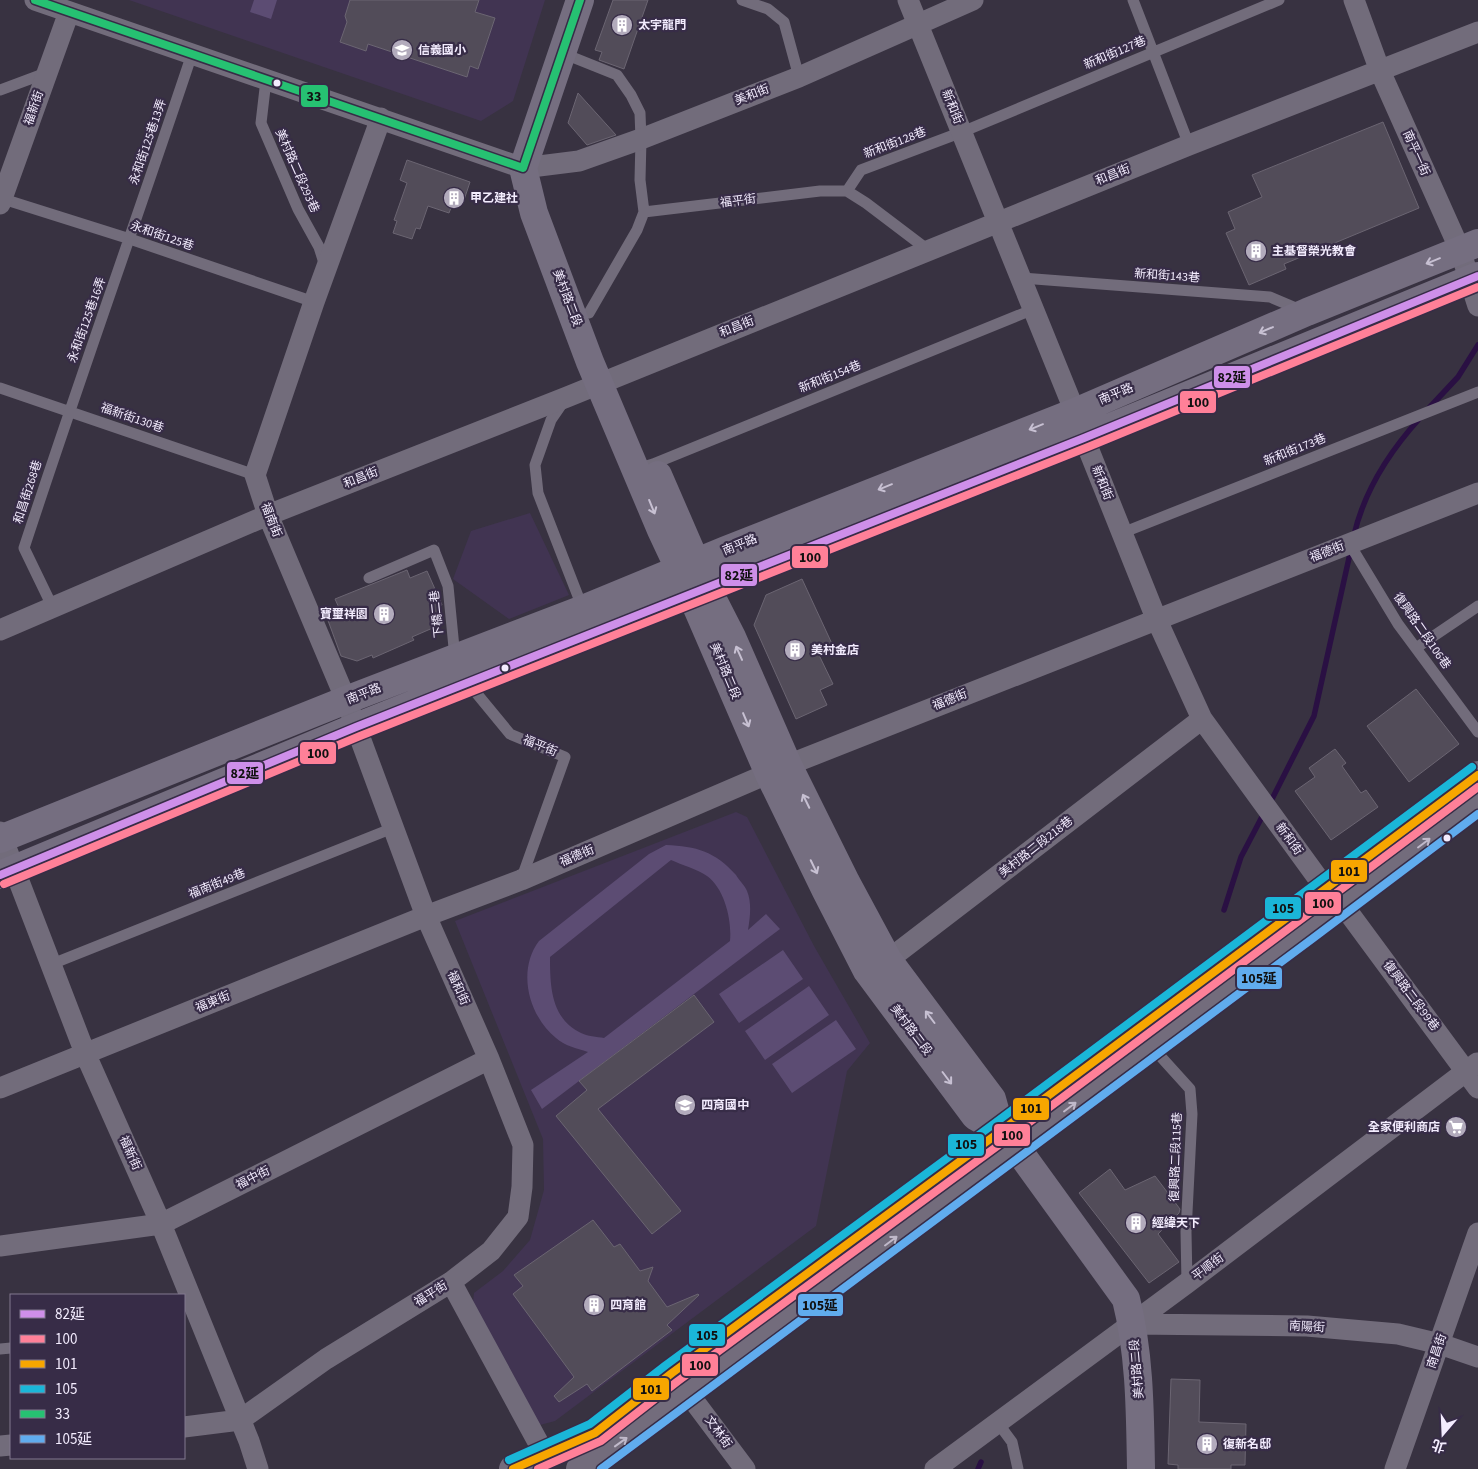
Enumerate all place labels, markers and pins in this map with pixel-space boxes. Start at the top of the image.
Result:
building icon: 太宇龍門 [610,13,634,37]
place label: 太宇龍門 [638,17,686,34]
school or university icon: 信義國小 [390,38,414,62]
place label: 信義國小 [418,42,466,59]
unlabelled marker [272,78,282,88]
building icon: 甲乙建社 [442,186,466,210]
place label: 甲乙建社 [470,190,518,207]
building icon: 主基督榮光教會 [1244,239,1268,263]
place label: 主基督榮光教會 [1272,243,1356,260]
building icon: 寶璽祥園 [372,602,396,626]
place label: 寶璽祥園 [320,606,368,623]
building icon: 美村金店 [783,638,807,662]
place label: 美村金店 [811,642,859,659]
unlabelled marker [500,663,510,673]
unlabelled marker [1442,833,1452,843]
school or university icon: 四育國中 [673,1093,697,1117]
place label: 四育國中 [701,1097,749,1114]
supermarket icon: 全家便利商店 [1444,1115,1468,1139]
place label: 全家便利商店 [1368,1119,1440,1136]
building icon: 經緯天下 [1124,1211,1148,1235]
place label: 經緯天下 [1152,1215,1200,1232]
building icon: 四育館 [582,1293,606,1317]
place label: 四育館 [610,1297,646,1314]
building icon: 復新名邸 [1195,1432,1219,1456]
place label: 復新名邸 [1223,1436,1271,1453]

